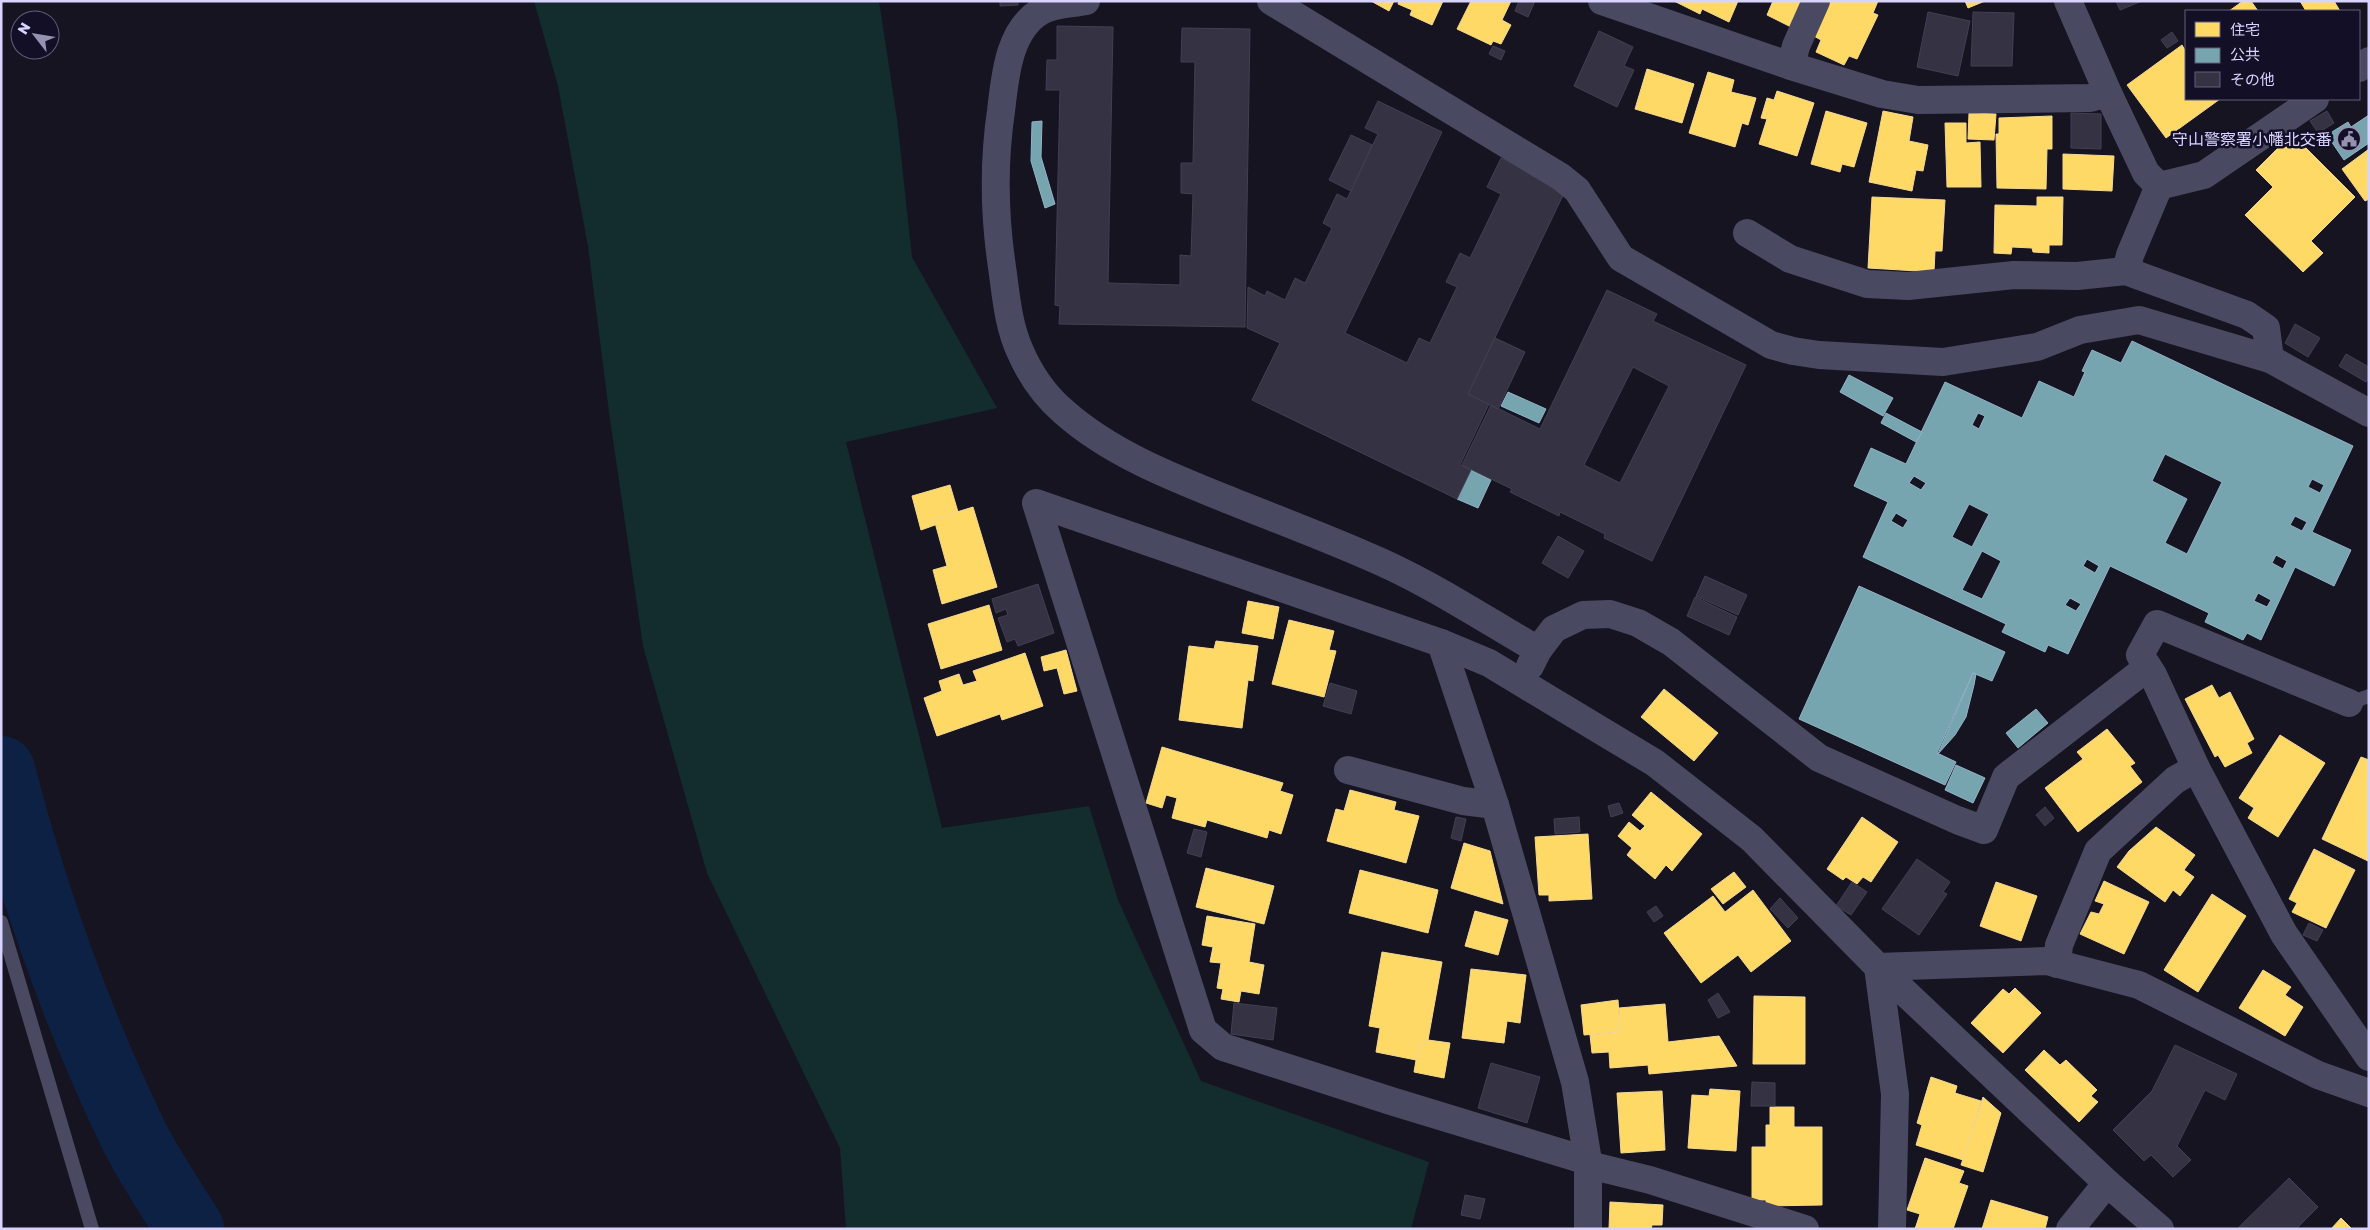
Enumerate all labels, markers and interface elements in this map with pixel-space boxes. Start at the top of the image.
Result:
north arrow [10,10,60,60]
legend [2185,10,2360,100]
text: N [13,19,33,37]
text: 住宅 [2230,20,2260,38]
text: 公共 [2230,45,2260,63]
text: その他 [2230,70,2275,88]
public building icon: 守山警察署小幡北交番 [2336,126,2362,152]
place label: 守山警察署小幡北交番 [2172,129,2332,149]

